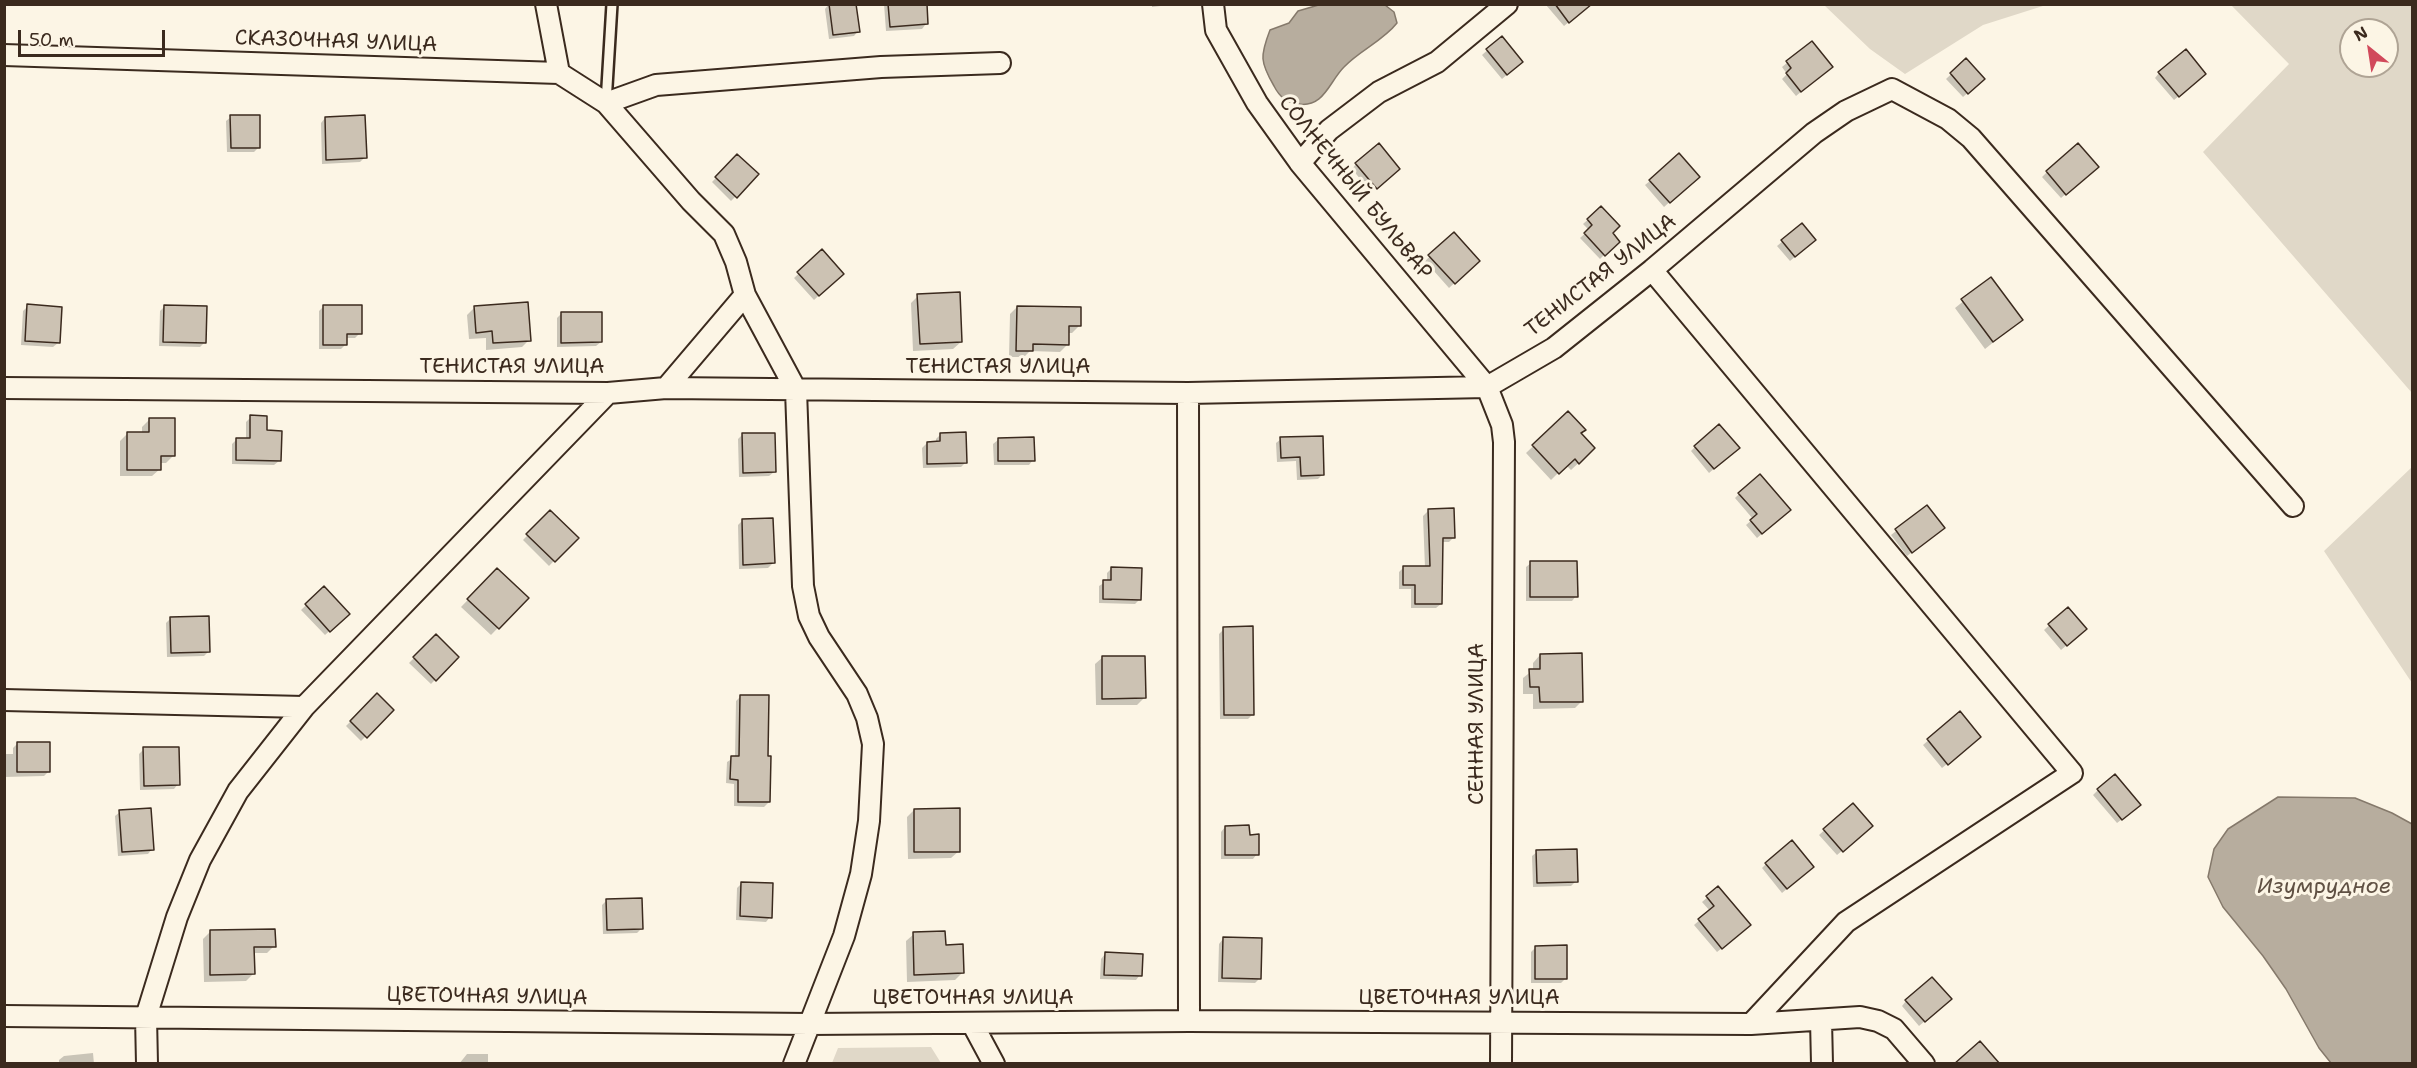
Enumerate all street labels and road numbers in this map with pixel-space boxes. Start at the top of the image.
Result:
street label: СКАЗОЧНАЯ УЛИЦА [234,26,438,58]
street label: СОЛНЕЧНЫЙ БУЛЬВАР [1273,91,1437,285]
street label: ТЕНИСТАЯ УЛИЦА [1520,209,1682,343]
street label: ТЕНИСТАЯ УЛИЦА [420,355,604,381]
street label: ТЕНИСТАЯ УЛИЦА [906,355,1090,381]
street label: СЕННАЯ УЛИЦА [1465,643,1491,805]
street label: ЦВЕТОЧНАЯ УЛИЦА [386,983,588,1011]
street label: ЦВЕТОЧНАЯ УЛИЦА [872,986,1074,1012]
street label: ЦВЕТОЧНАЯ УЛИЦА [1358,986,1560,1012]

